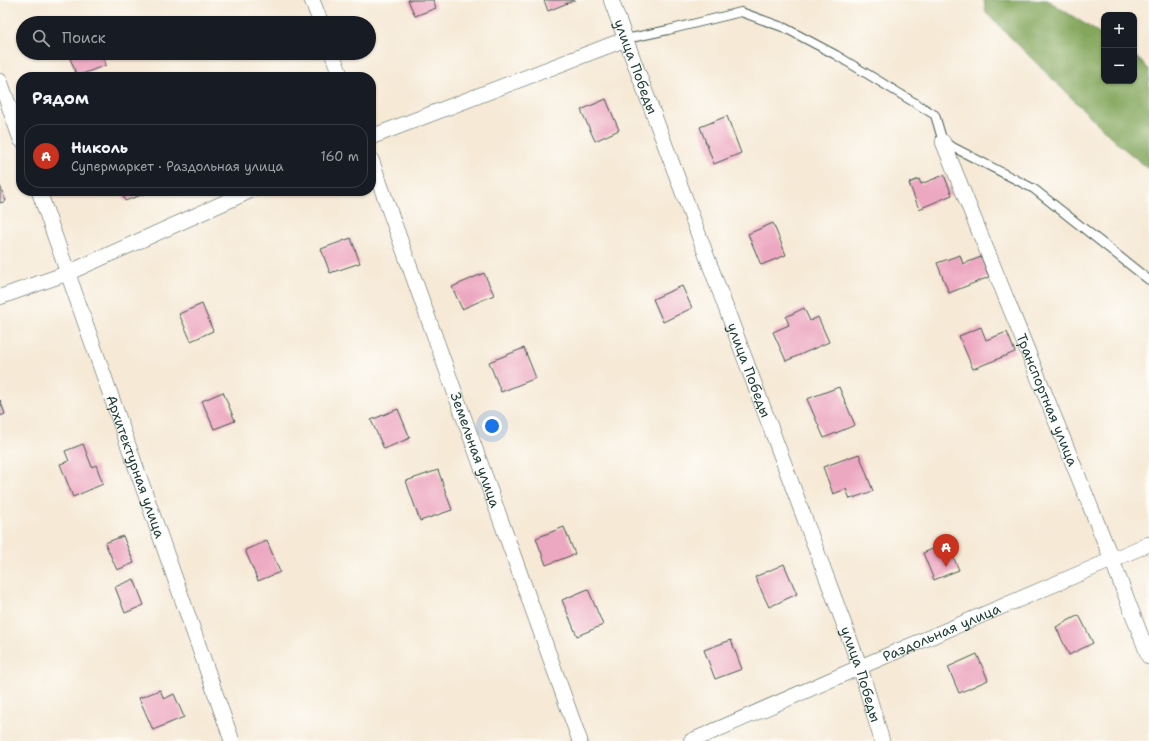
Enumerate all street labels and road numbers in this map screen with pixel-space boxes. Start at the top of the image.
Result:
street label: улица Победы [610,17,662,116]
street label: улица Победы [723,320,775,420]
street label: Транспортная улица [1012,331,1082,469]
street label: Земельная улица [446,390,505,510]
street label: Архитектурная улица [102,392,169,541]
street label: Раздольная улица [880,599,1003,665]
street label: улица Победы [837,624,885,724]

